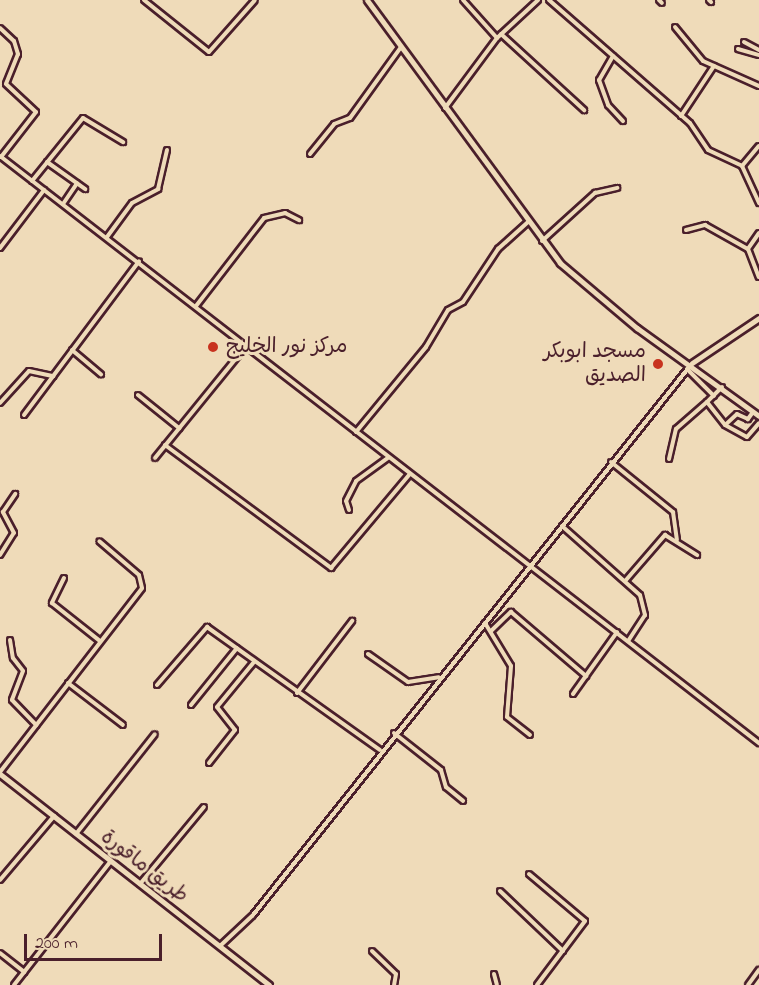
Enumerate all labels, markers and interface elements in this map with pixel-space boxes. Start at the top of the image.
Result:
place label: مركز نور الخليج [226,334,347,360]
marker: مركز نور الخليج [204,338,222,356]
place label: مسجد ابوبكر الصديق [543,339,646,389]
marker: مسجد ابوبكر الصديق [651,357,665,371]
street label: طريق ماقورة [95,825,193,909]
scale bar [27,922,165,960]
text: 200 m [35,931,78,957]

